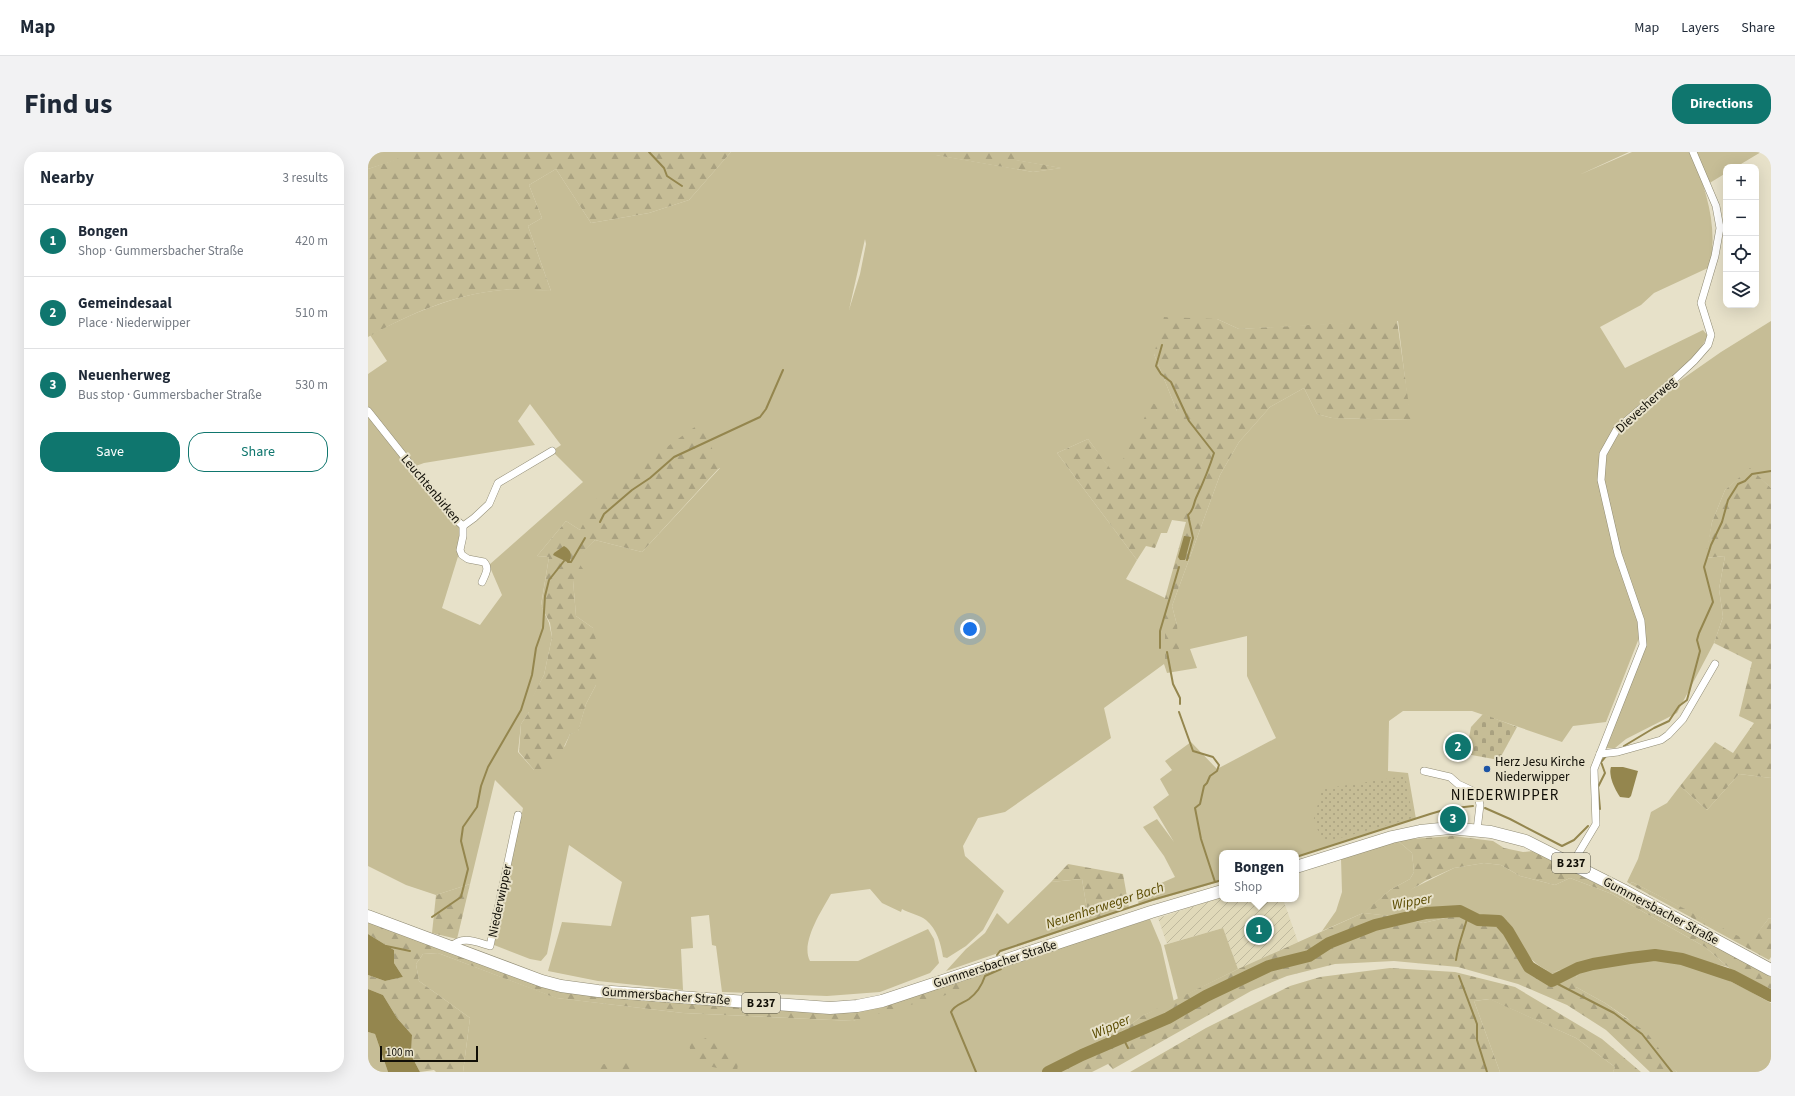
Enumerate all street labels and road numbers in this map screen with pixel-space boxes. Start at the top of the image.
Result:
street label: Dievesherweg [1612,373,1681,437]
street label: Leuchtenbirken [397,451,465,527]
road number: B 237 [1552,853,1590,873]
street label: Niederwipper [483,862,517,939]
street label: Gummersbacher Straße [1600,873,1722,949]
street label: Gummersbacher Straße [931,936,1059,992]
street label: Gummersbacher Straße [601,983,731,1009]
road number: B 237 [742,993,780,1013]

